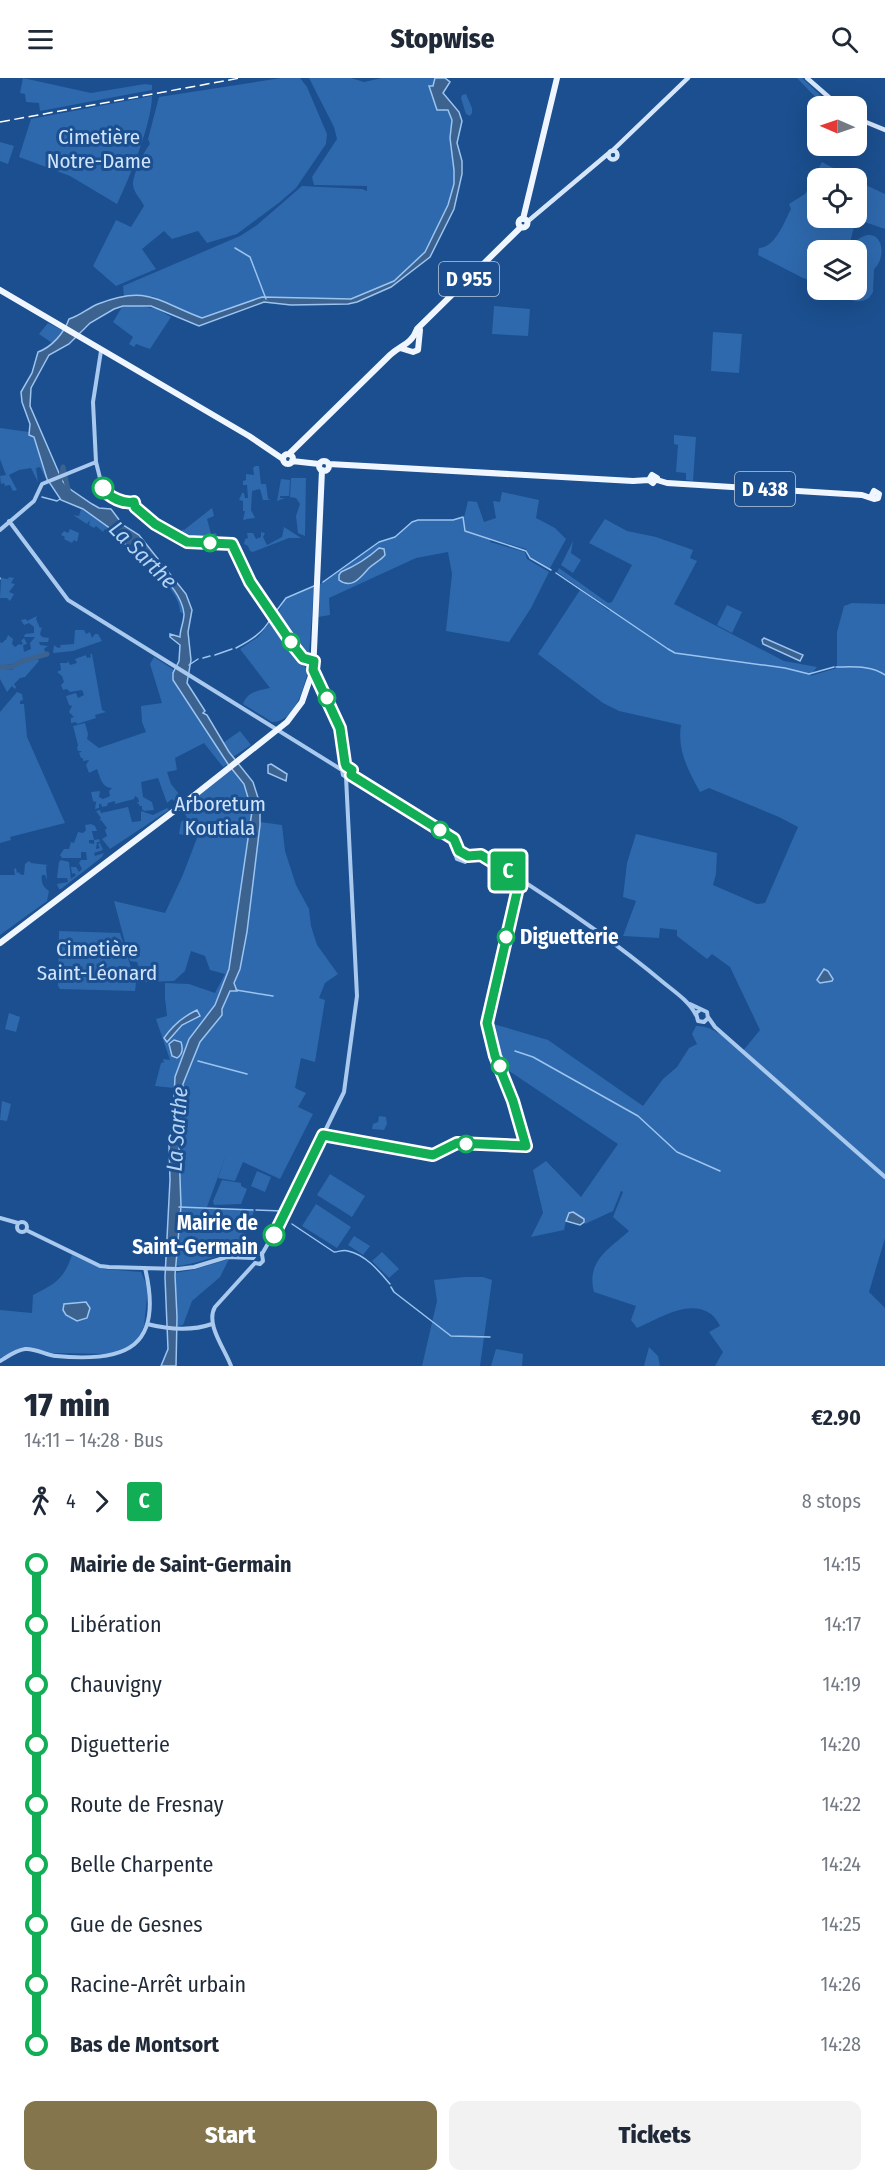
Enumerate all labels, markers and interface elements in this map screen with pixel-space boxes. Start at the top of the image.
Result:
icon: menu [24,23,57,56]
text: Stopwise [390,23,495,55]
icon: search [828,23,861,56]
north arrow [807,96,867,156]
map controls [807,96,867,300]
park label: Cimetière Notre-Dame [47,124,151,174]
button: locate [807,168,867,228]
button: layers [807,240,867,300]
road number: D 955 [439,262,499,296]
road number: D 438 [735,472,795,506]
unlabelled marker [92,477,114,499]
water label: La Sarthe [104,516,182,594]
unlabelled marker [201,534,219,552]
unlabelled marker [282,633,300,651]
unlabelled marker [318,689,336,707]
park label: Arboretum Koutiala [174,791,266,841]
unlabelled marker [431,821,449,839]
line badge: C [488,852,528,890]
text: C [502,858,514,884]
place label: Diguetterie [520,924,619,950]
marker: Diguetterie [497,928,515,946]
park label: Cimetière Saint-Léonard [37,936,157,986]
unlabelled marker [491,1057,509,1075]
water label: La Sarthe [161,1086,193,1172]
unlabelled marker [457,1135,475,1153]
place label: Mairie de Saint-Germain [132,1210,258,1260]
marker: Mairie de Saint-Germain [263,1224,285,1246]
text: 17 min [24,1385,110,1425]
text: €2.90 [811,1404,861,1431]
text: 14:11 – 14:28 · Bus [24,1428,163,1452]
icon: walk [24,1485,57,1518]
icon: forward [85,1485,118,1518]
text: C [139,1488,150,1514]
text: 4 [66,1489,76,1513]
text: 8 stops [802,1489,861,1513]
text: Mairie de Saint-Germain [70,1551,292,1578]
text: 14:15 [823,1552,861,1576]
text: Libération [70,1611,162,1638]
text: 14:17 [824,1612,861,1636]
text: Chauvigny [70,1671,162,1698]
text: 14:19 [823,1672,861,1696]
text: Diguetterie [70,1731,170,1758]
text: 14:20 [820,1732,861,1756]
text: Route de Fresnay [70,1791,224,1818]
text: 14:22 [822,1792,861,1816]
text: Belle Charpente [70,1851,213,1878]
text: 14:24 [821,1852,861,1876]
text: Gue de Gesnes [70,1911,203,1938]
text: 14:25 [821,1912,861,1936]
text: Racine-Arrêt urbain [70,1971,246,1998]
text: 14:26 [821,1972,861,1996]
text: Bas de Montsort [70,2031,219,2058]
text: 14:28 [820,2032,861,2056]
button: Start [24,2101,437,2170]
button: Tickets [449,2101,861,2170]

